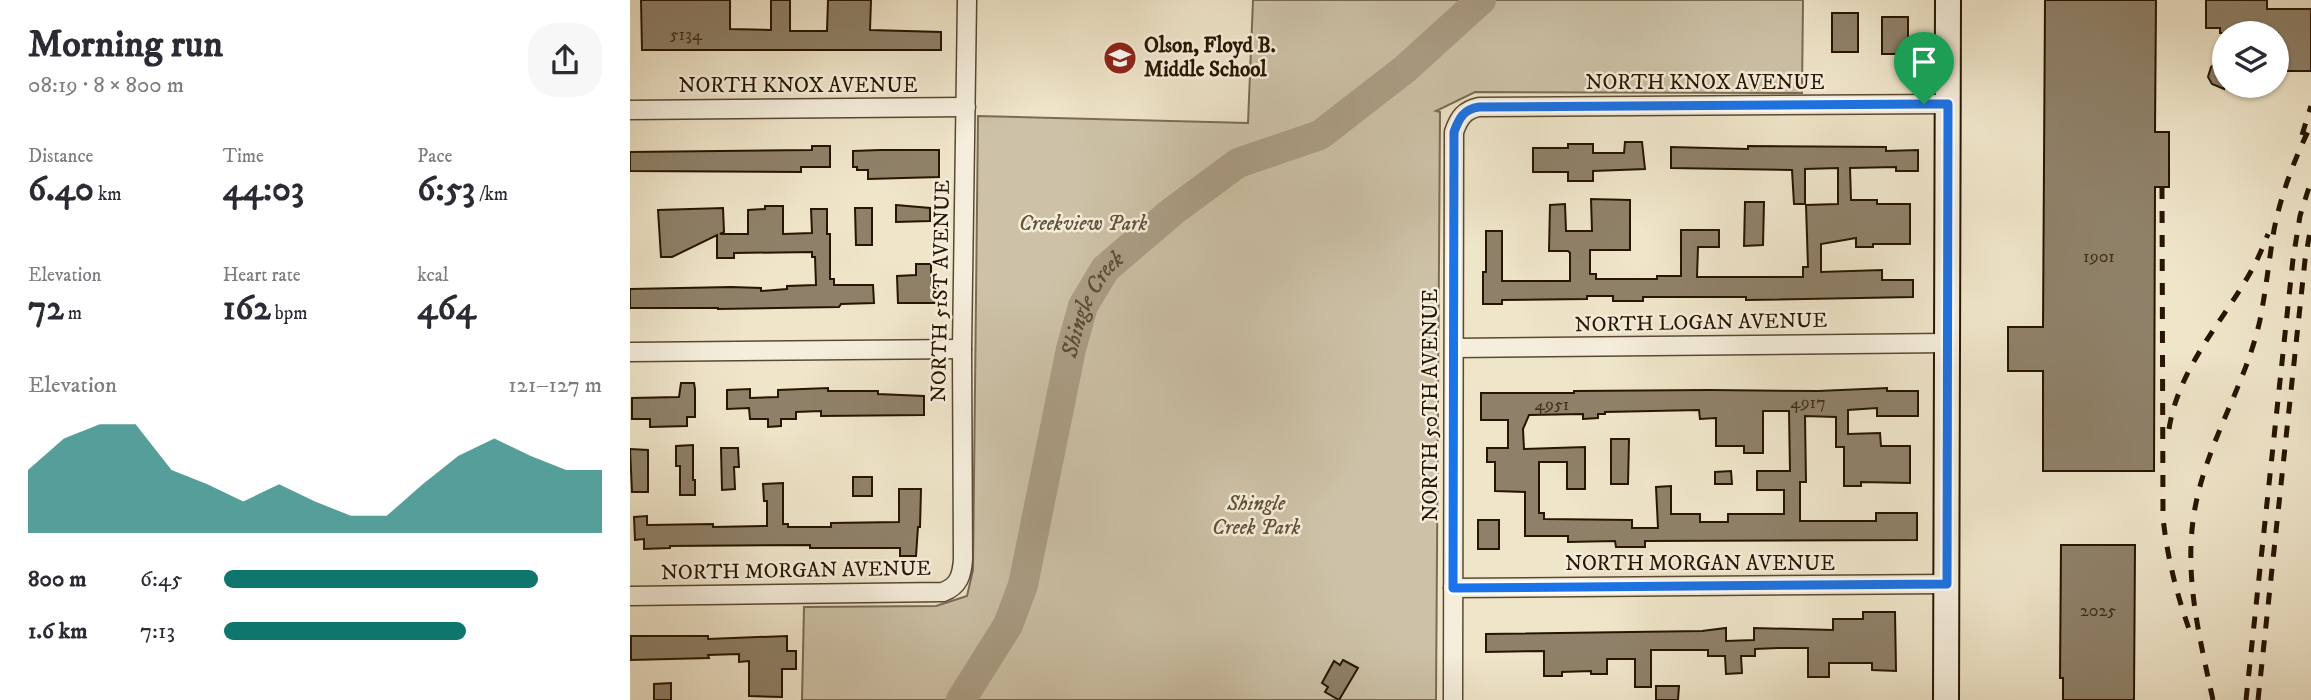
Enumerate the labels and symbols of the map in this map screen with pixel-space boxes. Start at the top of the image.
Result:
house number: 5134 [670,24,703,46]
pin [1894,32,1954,104]
place label: Olson, Floyd B. Middle School [1144,33,1276,83]
school or university icon: Olson, Floyd B. Middle School [1101,39,1139,77]
street label: NORTH KNOX AVENUE [1585,70,1825,96]
street label: NORTH KNOX AVENUE [678,73,918,99]
street label: NORTH 51ST AVENUE [926,179,956,402]
park label: Creekview Park [1019,211,1147,237]
water label: Shingle Creek [1055,244,1130,361]
house number: 1901 [2083,246,2115,268]
street label: NORTH 50TH AVENUE [1418,288,1444,521]
street label: NORTH LOGAN AVENUE [1574,308,1828,338]
house number: 4917 [1790,392,1826,414]
house number: 4951 [1535,394,1569,416]
park label: Shingle Creek Park [1212,491,1300,541]
street label: NORTH MORGAN AVENUE [1565,551,1835,577]
street label: NORTH MORGAN AVENUE [661,556,931,586]
house number: 2025 [2080,600,2116,622]

